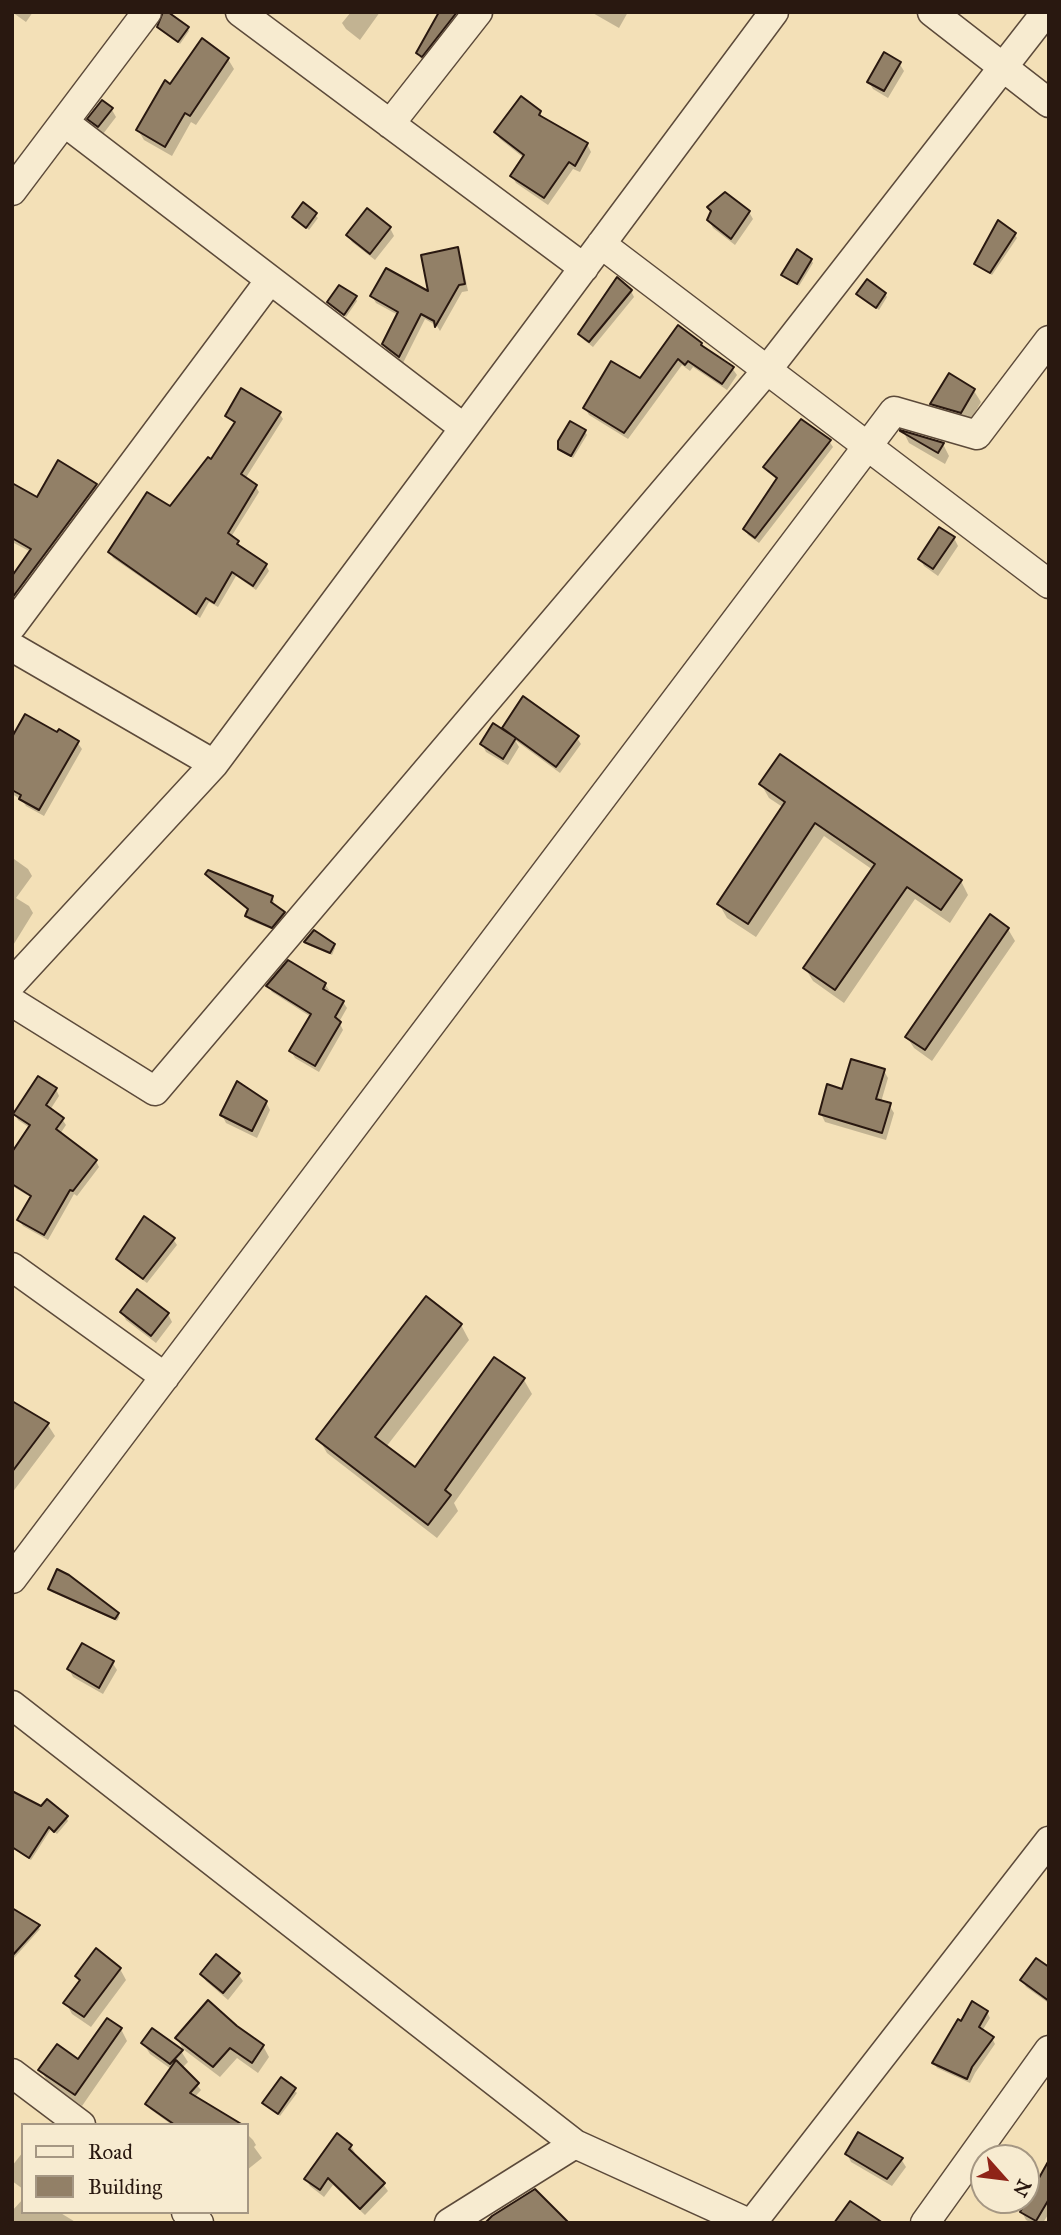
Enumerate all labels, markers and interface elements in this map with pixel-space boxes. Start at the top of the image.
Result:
legend [21,2123,248,2214]
text: Road [88,2139,133,2165]
north arrow [970,2144,1040,2214]
text: Building [88,2174,162,2200]
text: N [1008,2176,1036,2201]

